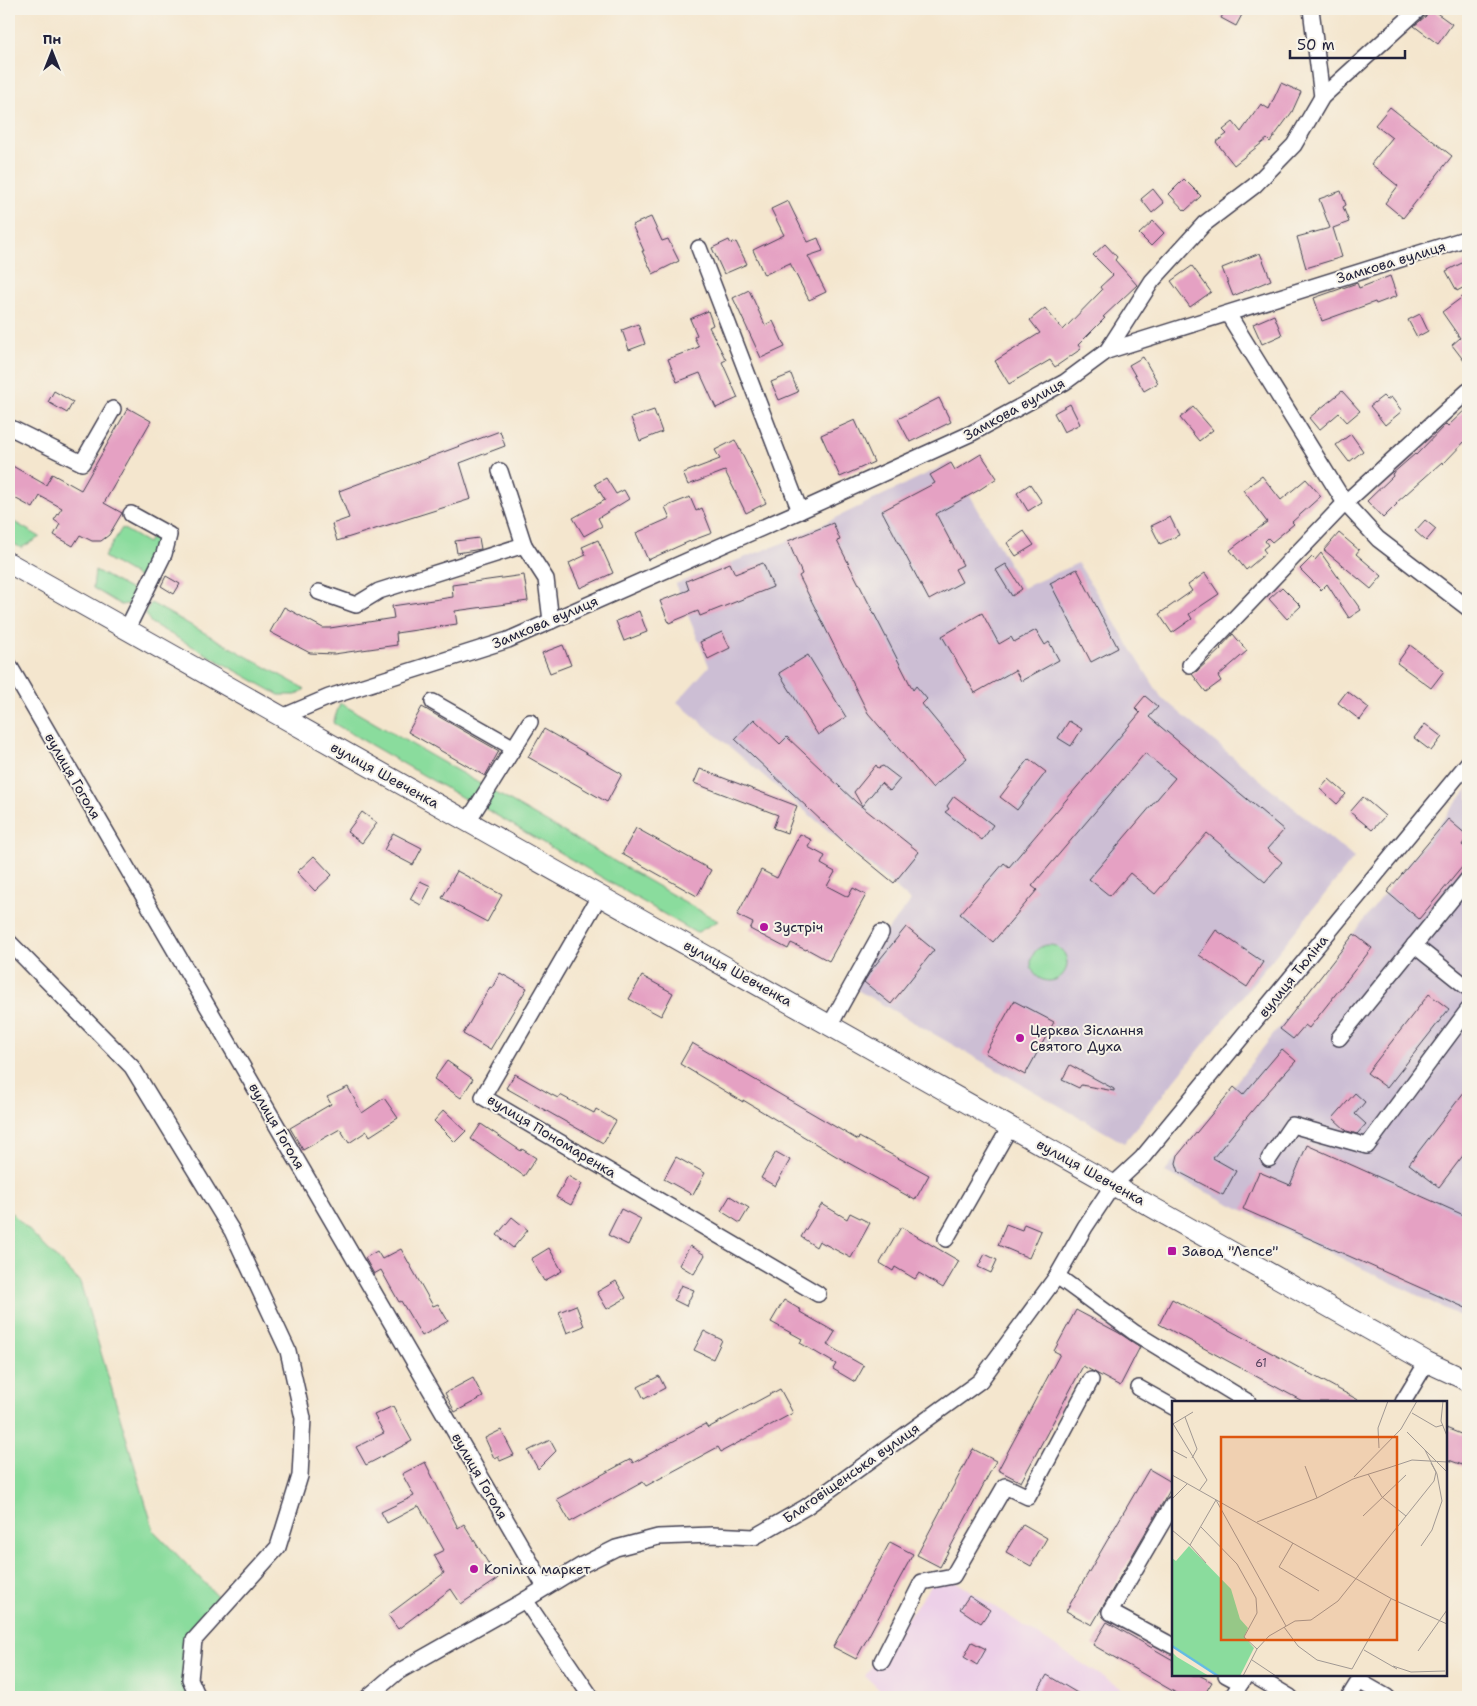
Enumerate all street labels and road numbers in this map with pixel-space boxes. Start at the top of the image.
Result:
street label: Замкова вулиця [1334,237,1448,287]
street label: Замкова вулиця [960,374,1068,444]
street label: Замкова вулиця [489,592,601,652]
street label: вулиця Гоголя [41,730,105,822]
street label: вулиця Шевченка [328,738,443,812]
street label: вулиця Тюліна [1254,931,1332,1021]
street label: вулиця Шевченка [681,936,796,1010]
street label: вулиця Гоголя [245,1080,309,1172]
street label: вулиця Пономаренка [484,1090,620,1182]
street label: вулиця Шевченка [1034,1135,1149,1209]
street label: Благовіщенська вулиця [779,1419,923,1527]
street label: вулиця Гоголя [448,1430,512,1522]

